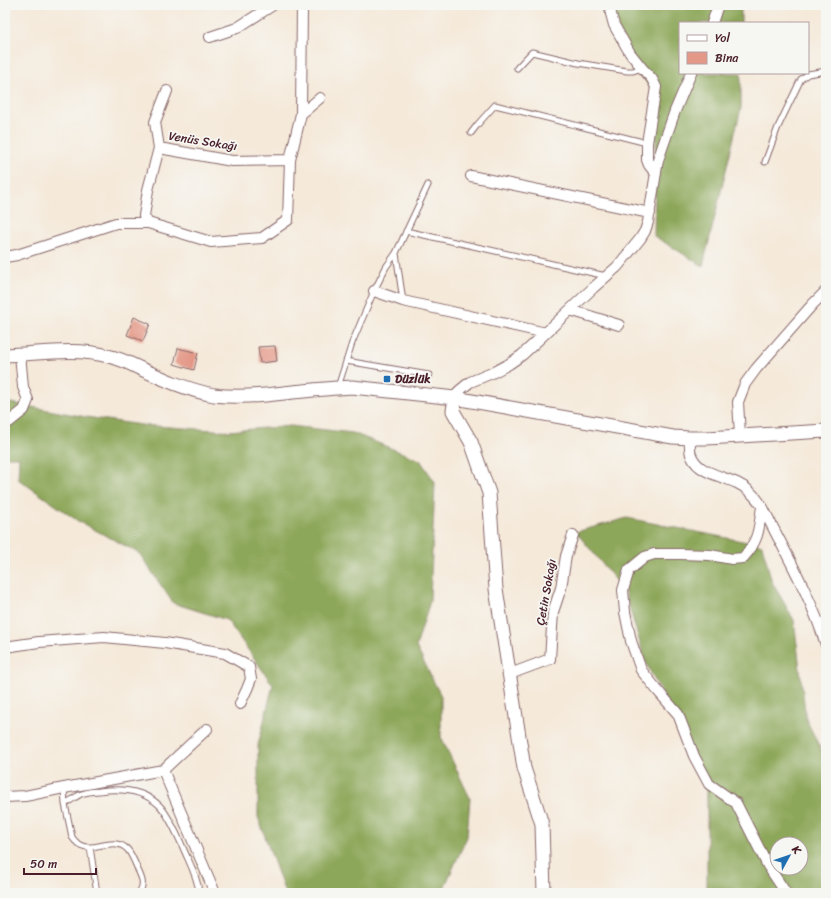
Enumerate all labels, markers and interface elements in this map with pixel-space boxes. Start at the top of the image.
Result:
legend [679,22,809,74]
text: Yol [715,27,730,49]
text: Bina [715,47,739,69]
street label: Venüs Sokağı [167,125,239,157]
place label: Düzlük [395,368,431,390]
marker: Düzlük [382,374,392,384]
street label: Çetin Sokağı [529,557,563,627]
north arrow [769,836,809,876]
text: K [786,840,807,860]
scale bar [24,850,96,876]
text: 50 m [30,853,57,875]

